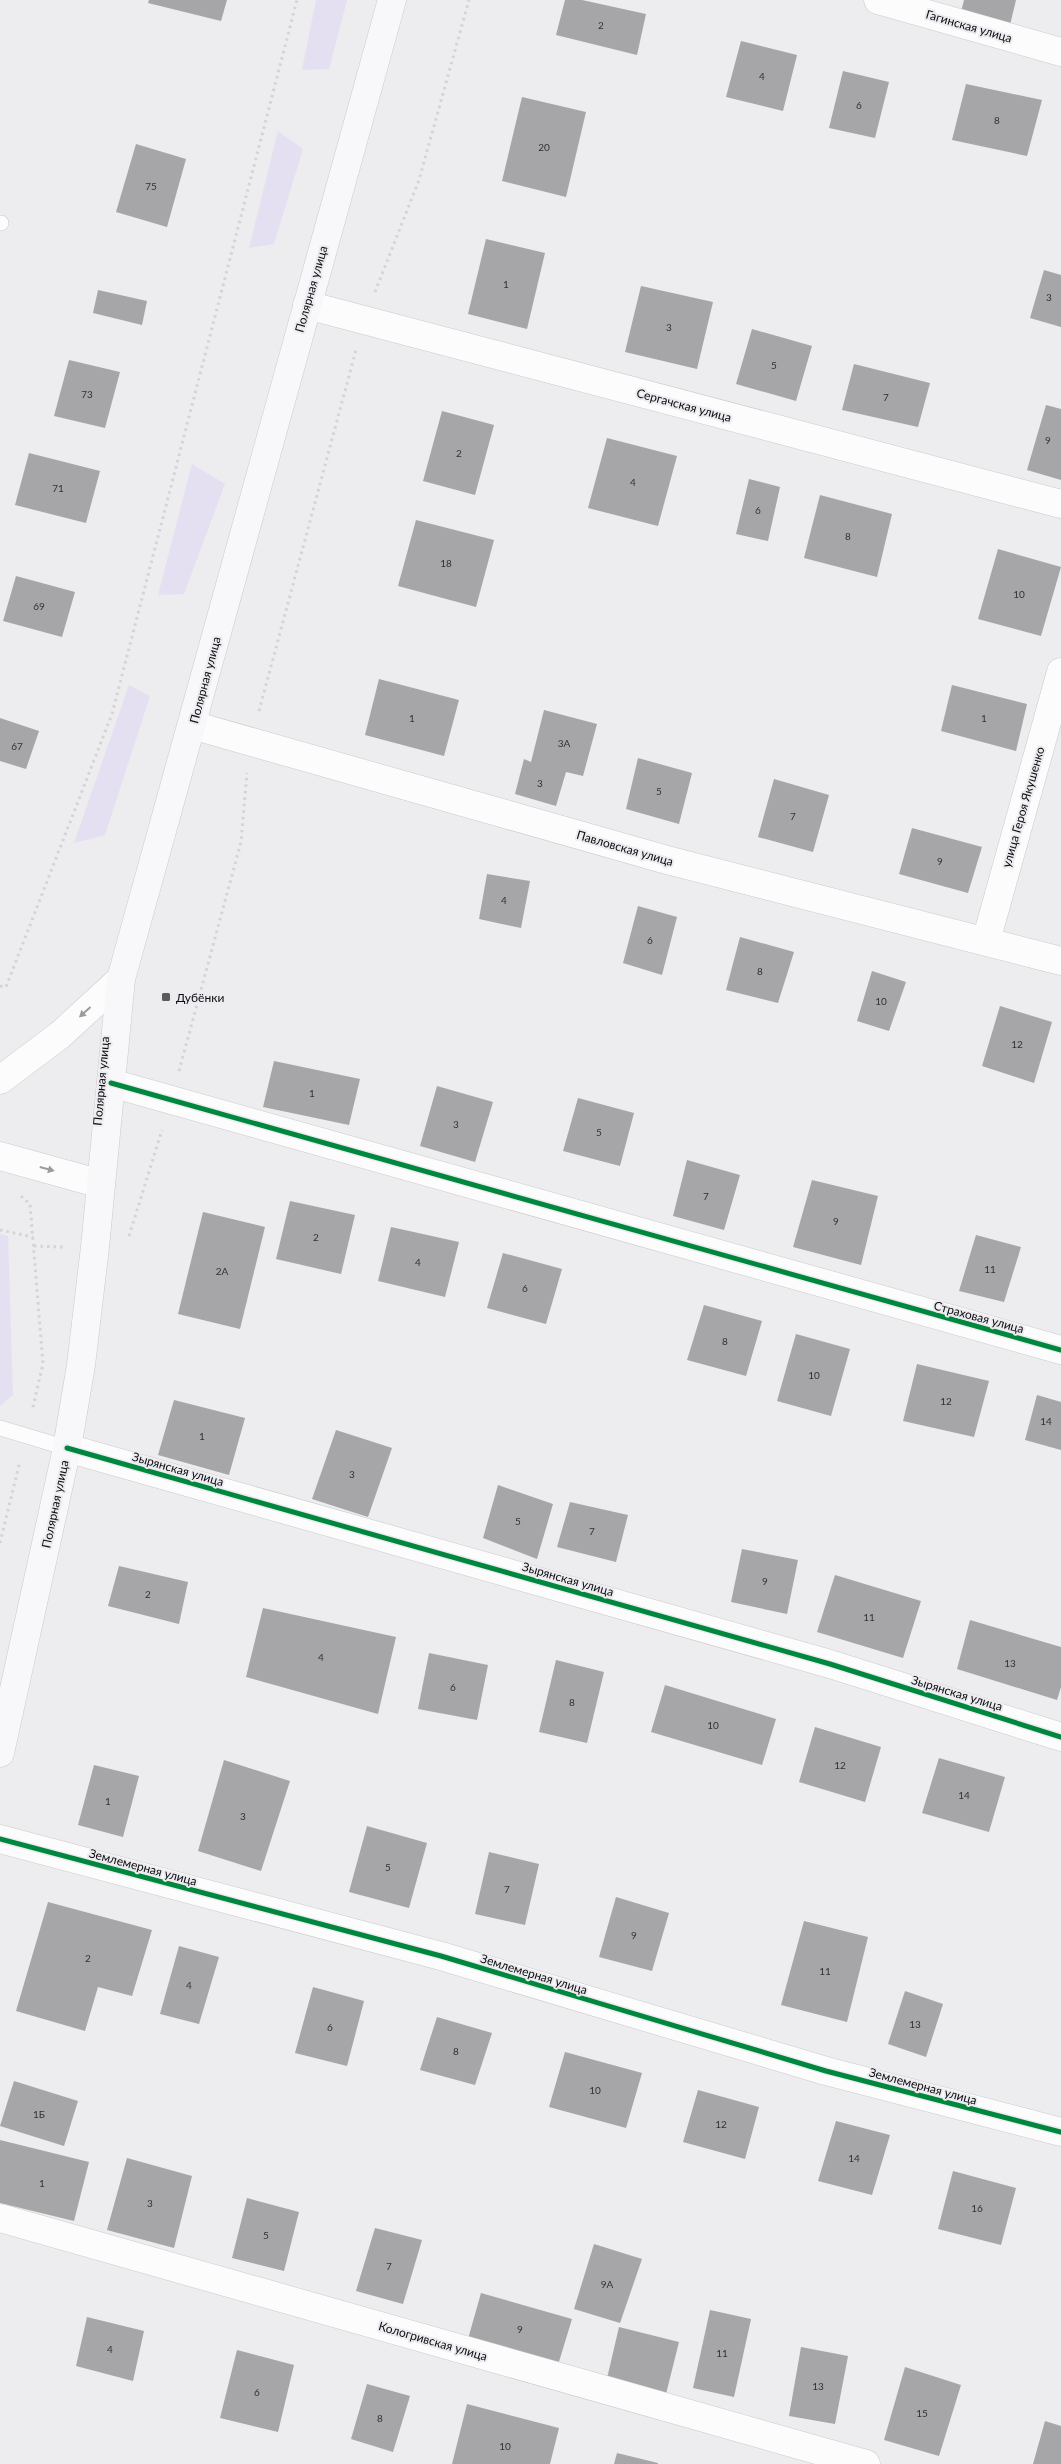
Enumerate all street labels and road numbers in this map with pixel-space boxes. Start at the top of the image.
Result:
street label: Гагинская улица [924,7,1014,45]
street label: Полярная улица [291,244,331,334]
street label: Сергачская улица [635,385,733,425]
street label: Полярная улица [186,635,224,725]
street label: улица Героя Якушенко [999,745,1047,869]
street label: Павловская улица [575,827,675,869]
street label: Полярная улица [90,1036,112,1126]
street label: Страховая улица [932,1298,1026,1336]
street label: Зырянская улица [131,1449,225,1489]
street label: Полярная улица [38,1459,72,1549]
street label: Зырянская улица [521,1559,615,1599]
street label: Зырянская улица [910,1672,1004,1714]
street label: Землемерная улица [87,1845,199,1889]
street label: Землемерная улица [479,1951,589,1997]
street label: Землемерная улица [867,2064,979,2108]
street label: Кологривская улица [377,2318,489,2364]

